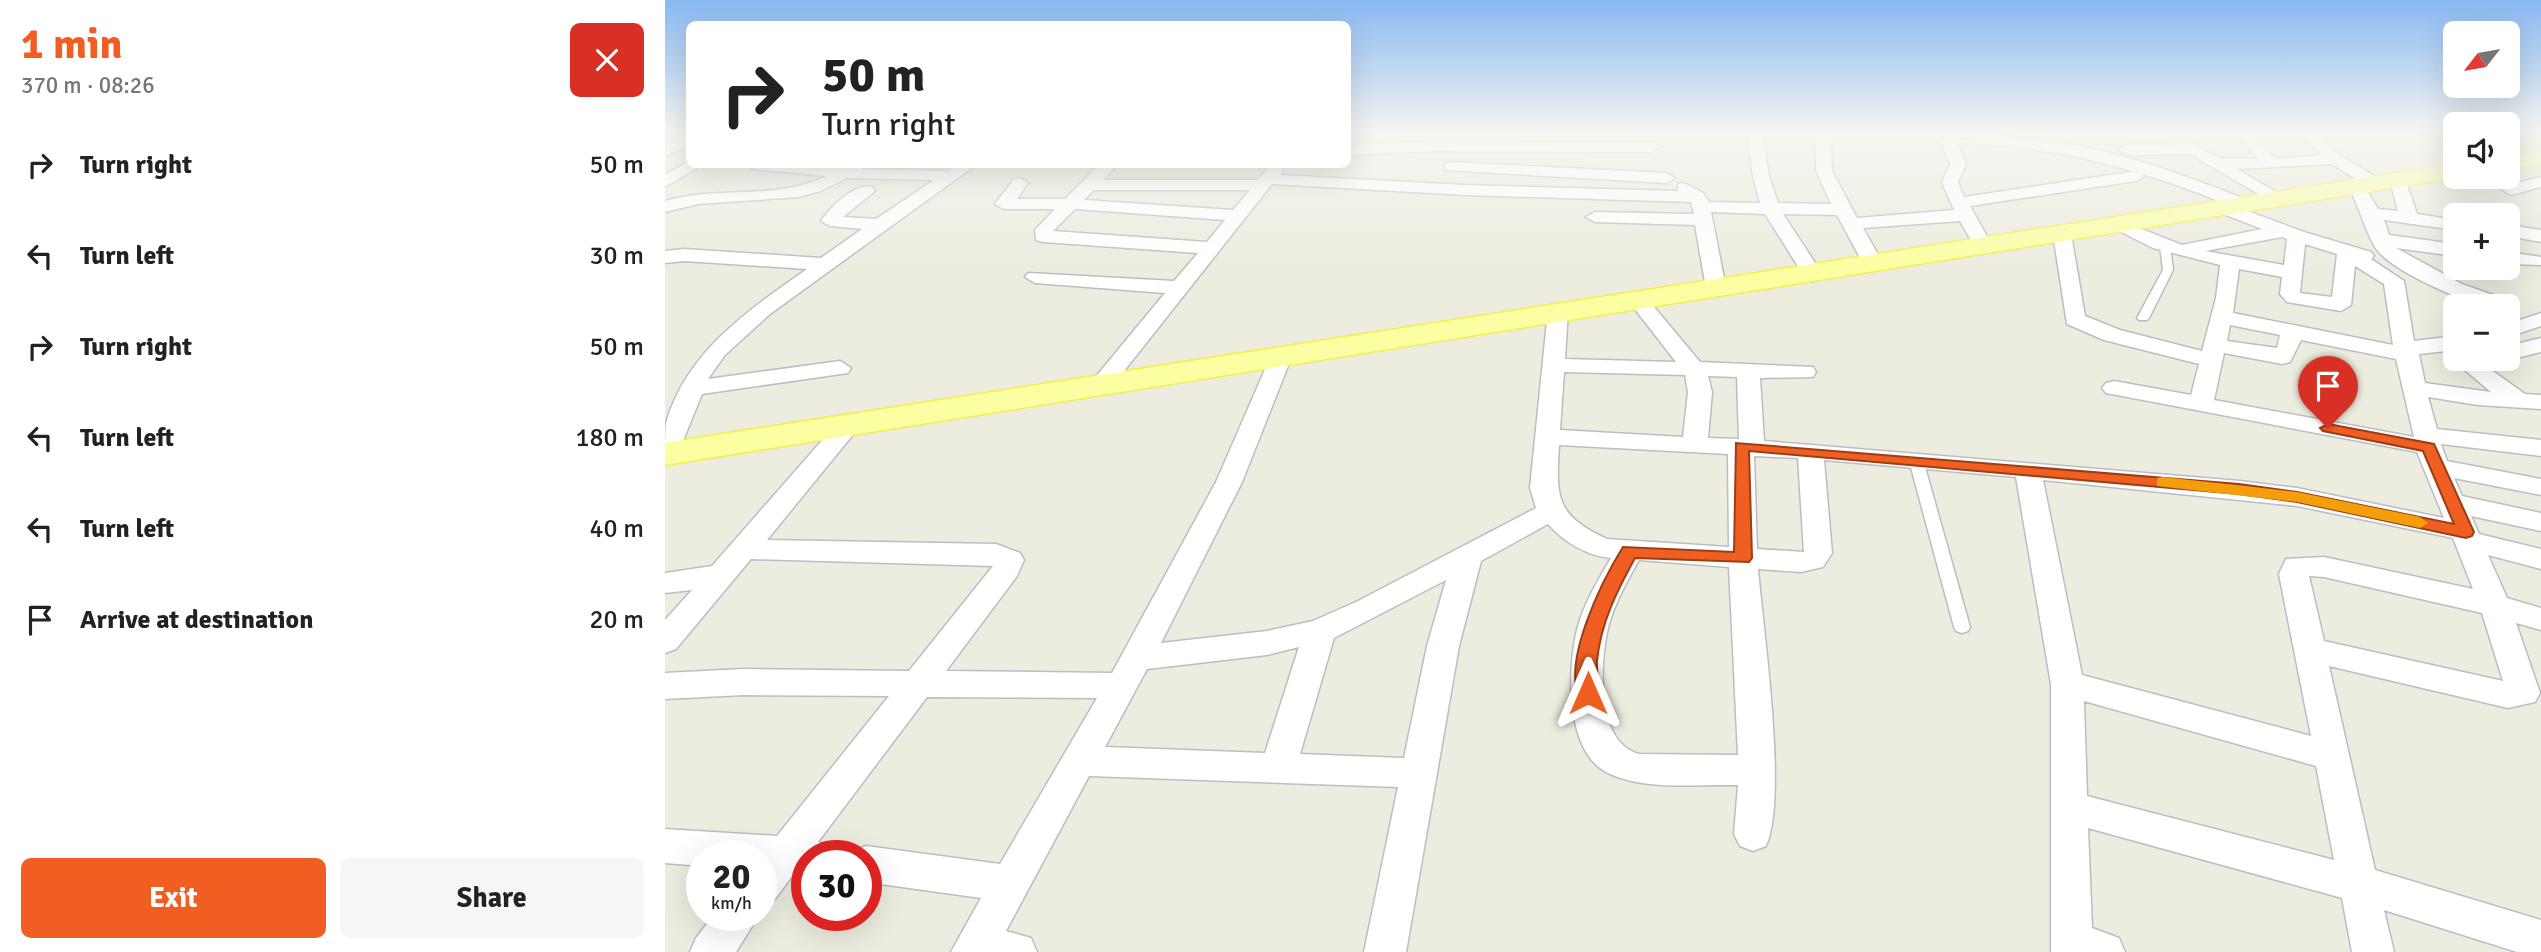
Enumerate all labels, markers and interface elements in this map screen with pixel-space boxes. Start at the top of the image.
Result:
text: 1 min [21,19,122,70]
north arrow [2443,21,2520,98]
map controls [2443,21,2520,371]
button: close [570,23,644,97]
text: 50 m [822,45,925,105]
icon: right [707,49,798,140]
text: 370 m · 08:26 [21,71,155,100]
text: Turn right [822,105,955,144]
button: sound [2443,112,2520,189]
icon: right [21,146,59,184]
text: Turn right [80,149,192,181]
text: 50 m [589,149,644,181]
button: + [2443,203,2520,280]
icon: left [21,237,59,275]
text: Turn left [80,240,174,272]
text: 30 m [589,240,644,272]
button: − [2443,294,2520,371]
icon: right [21,328,59,366]
text: Turn right [80,331,192,363]
text: 50 m [589,331,644,363]
pin [2298,356,2358,428]
icon: arrive [2309,367,2347,405]
icon: left [21,419,59,457]
text: Turn left [80,422,174,454]
text: 180 m [575,422,644,454]
icon: left [21,510,59,548]
text: Turn left [80,513,174,545]
text: 40 m [589,513,644,545]
icon: arrive [21,601,59,639]
text: Arrive at destination [80,604,313,636]
text: 20 m [589,604,644,636]
position arrow [1551,656,1625,730]
speed limit sign: 30 [791,840,882,931]
text: 20 [713,855,750,898]
button: Exit [21,858,326,938]
button: Share [340,858,644,938]
text: km/h [711,892,752,914]

